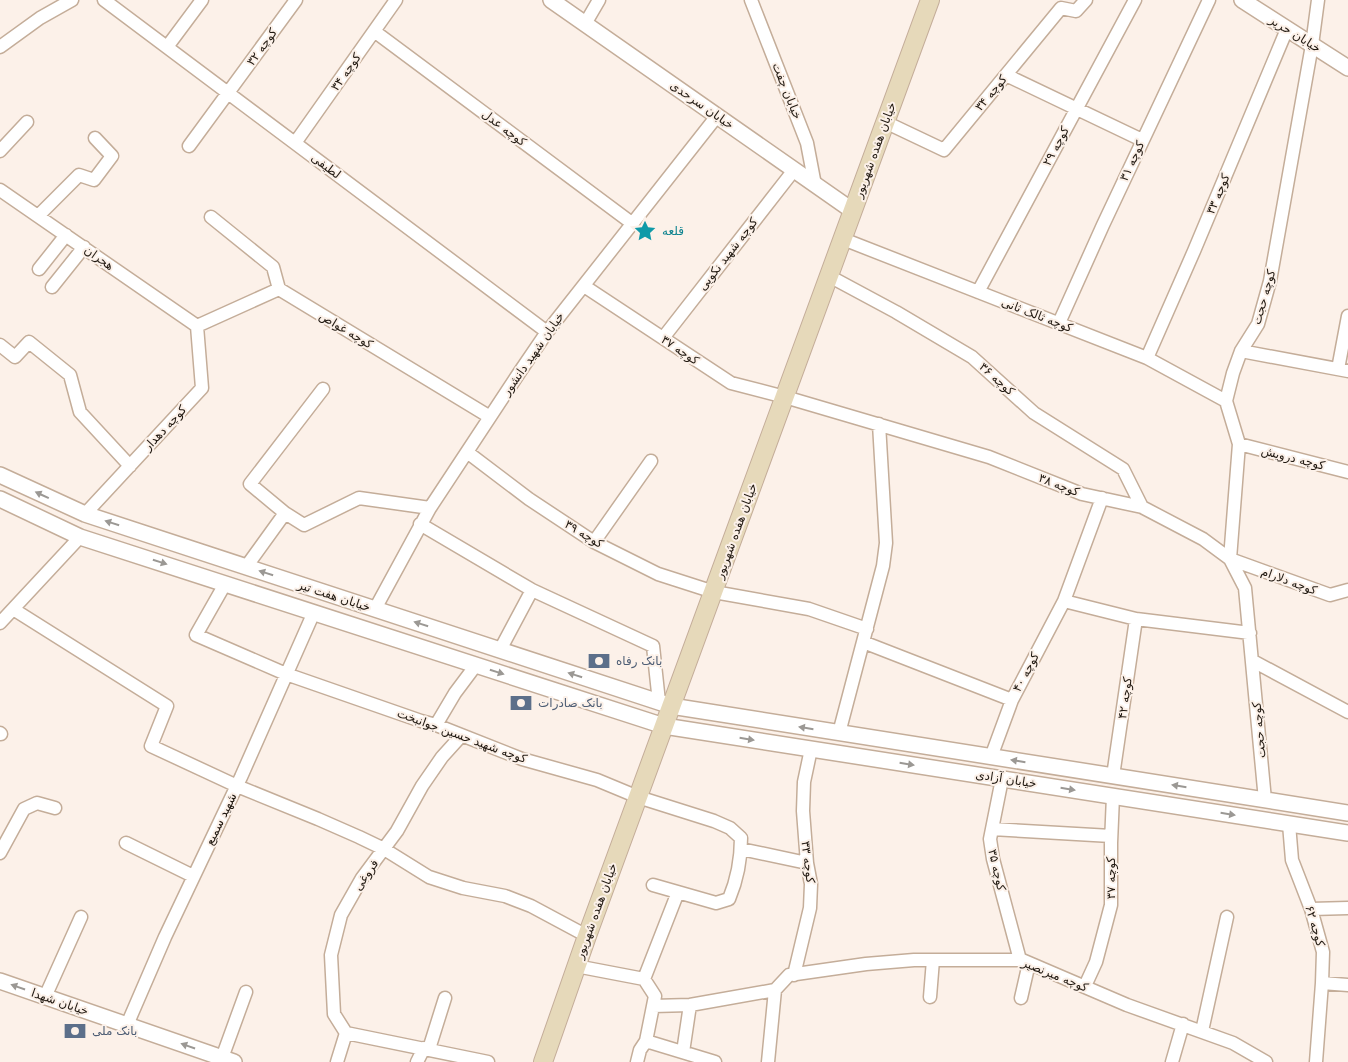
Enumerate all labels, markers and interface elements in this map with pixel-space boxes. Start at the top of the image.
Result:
street label: خیابان حریر [1265,12,1323,56]
street label: کوچه ۳۲ [244,25,281,69]
street label: کوچه ۳۴ [328,50,365,94]
street label: خیابان چفت [769,61,805,121]
street label: کوچه ۳۴ [972,72,1011,114]
street label: خیابان سرحدی [667,78,736,133]
street label: خیابان هفده شهریور [851,100,900,201]
street label: کوچه عدل [479,107,529,150]
street label: کوچه ۲۹ [1040,124,1073,169]
street label: کوچه ۳۱ [1117,139,1148,184]
street label: لطیفی [309,150,343,182]
street label: کوچه ۳۳ [1203,171,1234,217]
street label: کوچه شهید نکویی [695,215,762,294]
place icon: قلعه [632,218,658,244]
place label: قلعه [662,224,684,238]
street label: هجران [81,243,116,274]
street label: کوچه حجت [1249,268,1280,326]
street label: کوچه ثالک ثانی [999,295,1075,336]
street label: کوچه غواص [316,309,376,352]
street label: خیابان شهید دانشور [498,310,568,400]
street label: کوچه ۳۷ [658,332,702,369]
street label: کوچه ۳۶ [976,360,1018,399]
street label: کوچه دهدار [140,402,190,455]
street label: کوچه درویش [1259,443,1327,474]
street label: کوچه ۳۸ [1036,471,1082,500]
street label: خیابان هفده شهریور [712,481,761,582]
one-way arrow [35,491,50,499]
street label: کوچه ۳۹ [562,517,606,552]
one-way arrow [104,518,119,526]
one-way arrow [152,559,167,567]
street label: کوچه دلارام [1259,564,1319,599]
one-way arrow [258,569,273,577]
street label: خیابان هفت تیر [294,577,372,615]
one-way arrow [413,620,428,627]
bank icon: بانک رفاه [586,648,612,674]
street label: کوچه ۴۰ [1010,650,1043,695]
place label: بانک رفاه [616,654,662,669]
one-way arrow [490,669,505,676]
one-way arrow [567,671,582,679]
street label: کوچه ۴۲ [1115,676,1136,720]
bank icon: بانک صادرات [508,690,534,716]
place label: بانک صادرات [538,696,603,711]
street label: کوچه حجت [1250,701,1269,759]
street label: کوچه شهید حسین جوانبخت [395,706,529,767]
one-way arrow [798,723,814,731]
one-way arrow [739,735,755,743]
one-way arrow [1010,757,1026,765]
one-way arrow [900,760,916,768]
street label: خیابان آزادی [974,766,1038,792]
one-way arrow [1170,782,1186,790]
one-way arrow [1060,785,1076,793]
street label: شهید سمیع [202,791,240,847]
one-way arrow [1221,811,1237,819]
street label: کوچه ۳۳ [797,840,818,884]
street label: کوچه ۳۵ [984,848,1009,893]
street label: کوچه ۳۷ [1104,856,1119,899]
street label: فروغی [351,857,382,894]
street label: خیابان هفده شهریور [572,861,621,962]
street label: کوچه ۶۲ [1301,904,1328,949]
street label: کوچه میرنصیر [1019,955,1090,996]
one-way arrow [10,983,25,991]
street label: خیابان شهدا [30,986,90,1018]
bank icon: بانک ملی [62,1018,88,1044]
place label: بانک ملی [92,1024,137,1038]
one-way arrow [180,1042,195,1050]

